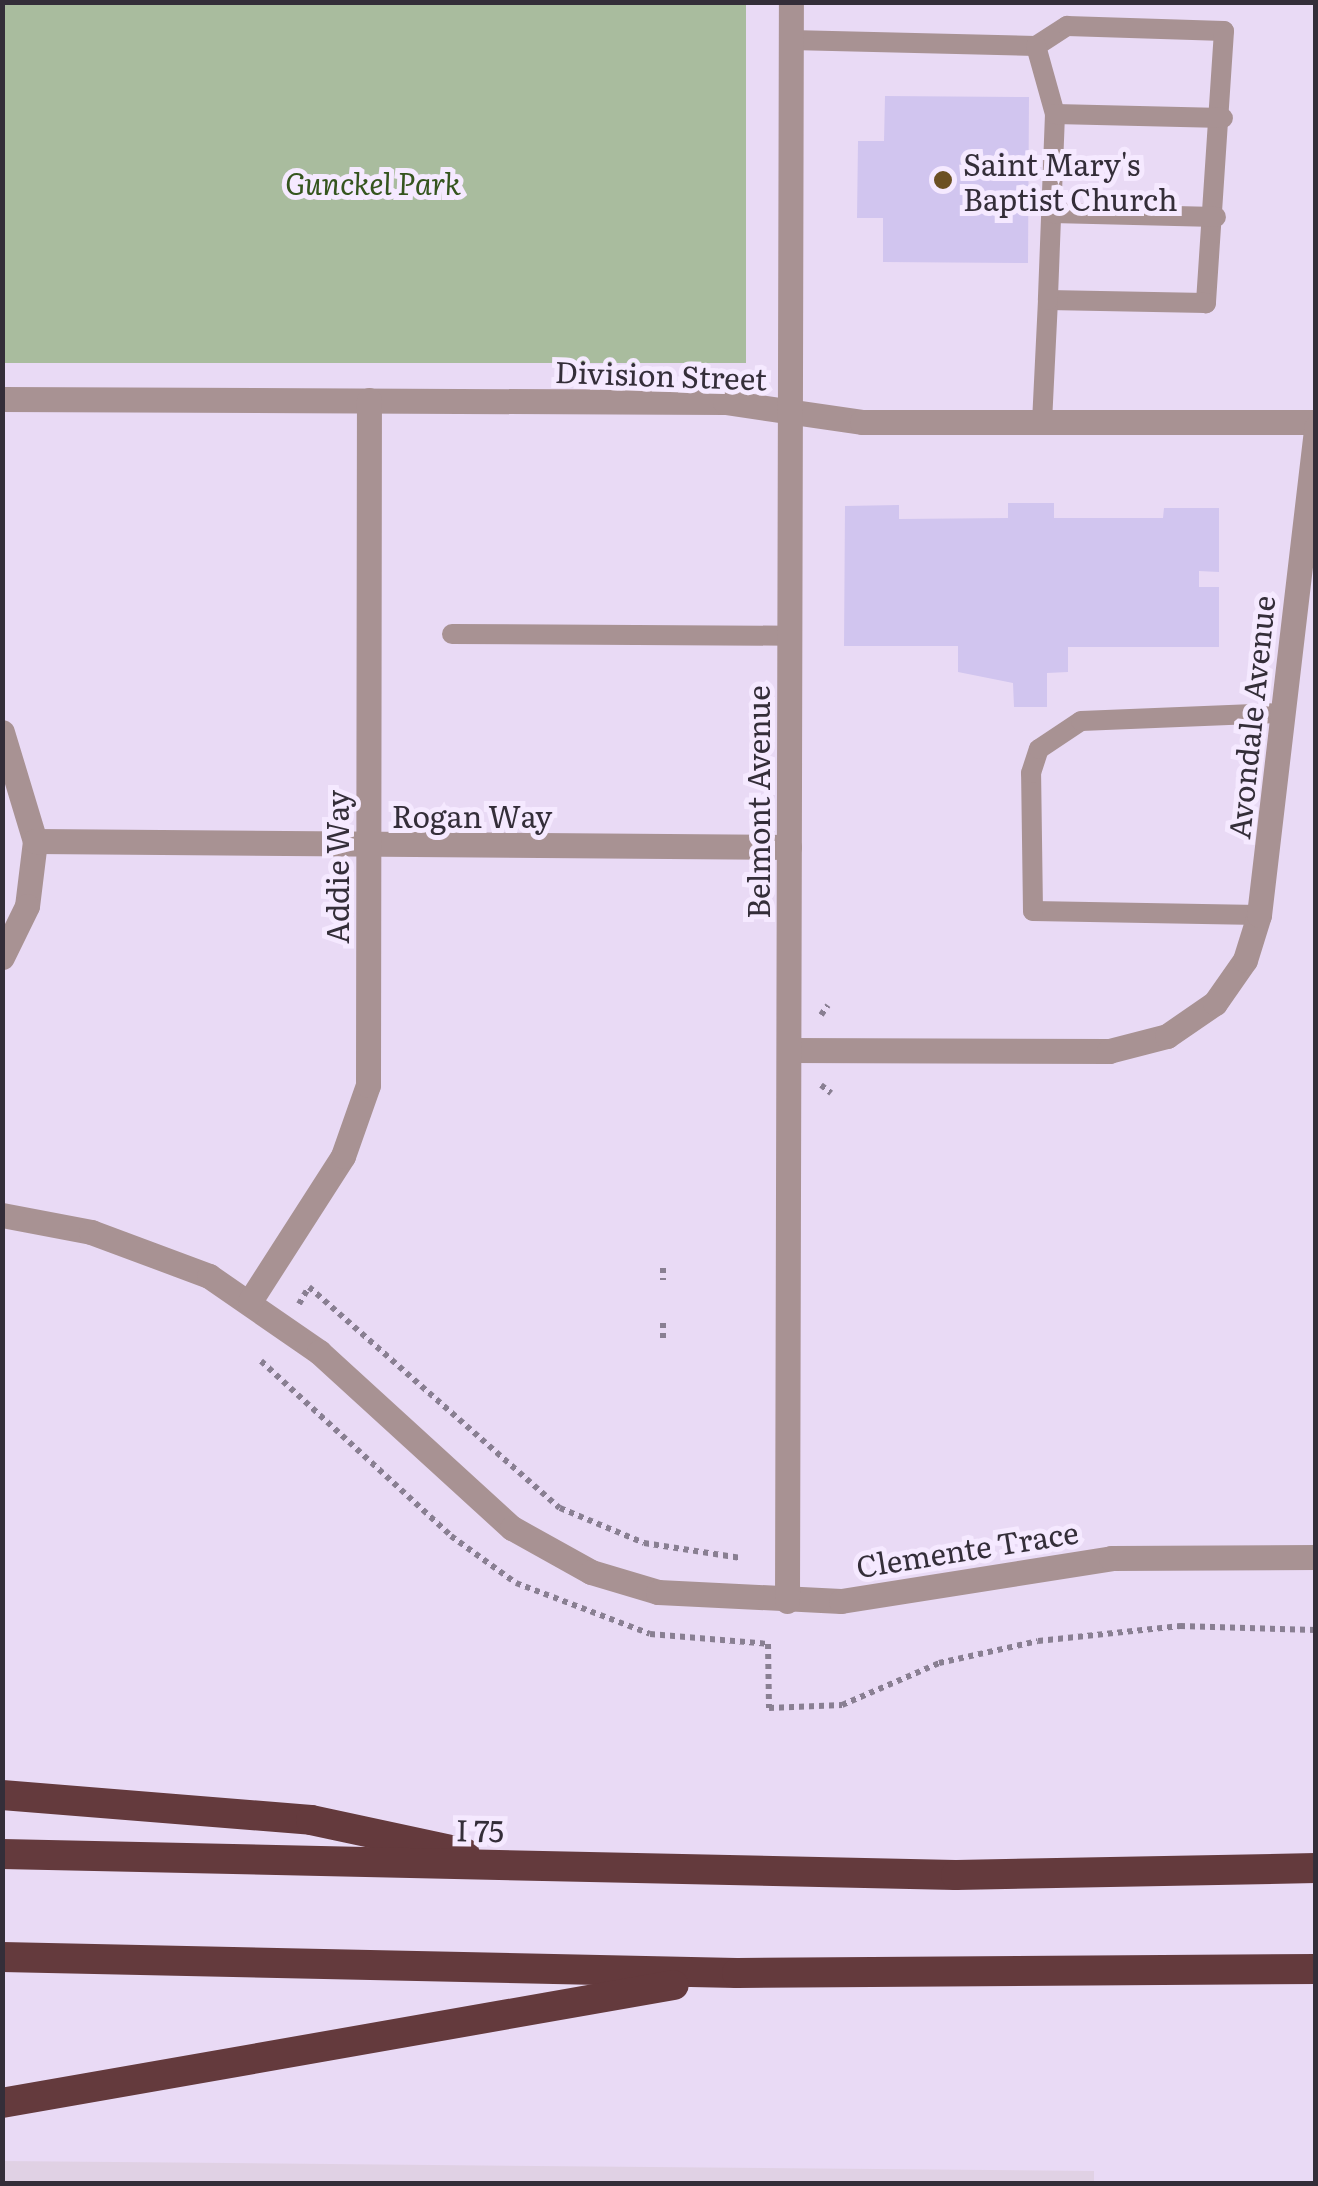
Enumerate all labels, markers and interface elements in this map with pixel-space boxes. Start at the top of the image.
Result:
place label: Saint Mary's Baptist Church [963,145,1178,216]
park label: Gunckel Park [285,164,461,200]
marker: Saint Mary's Baptist Church [932,169,954,191]
street label: Division Street [554,352,768,396]
street label: Avondale Avenue [1219,594,1281,840]
street label: Belmont Avenue [739,685,775,919]
street label: Addie Way [318,790,354,944]
street label: Rogan Way [392,797,552,833]
street label: Clemente Trace [853,1513,1081,1583]
street label: I 75 [456,1811,504,1847]

